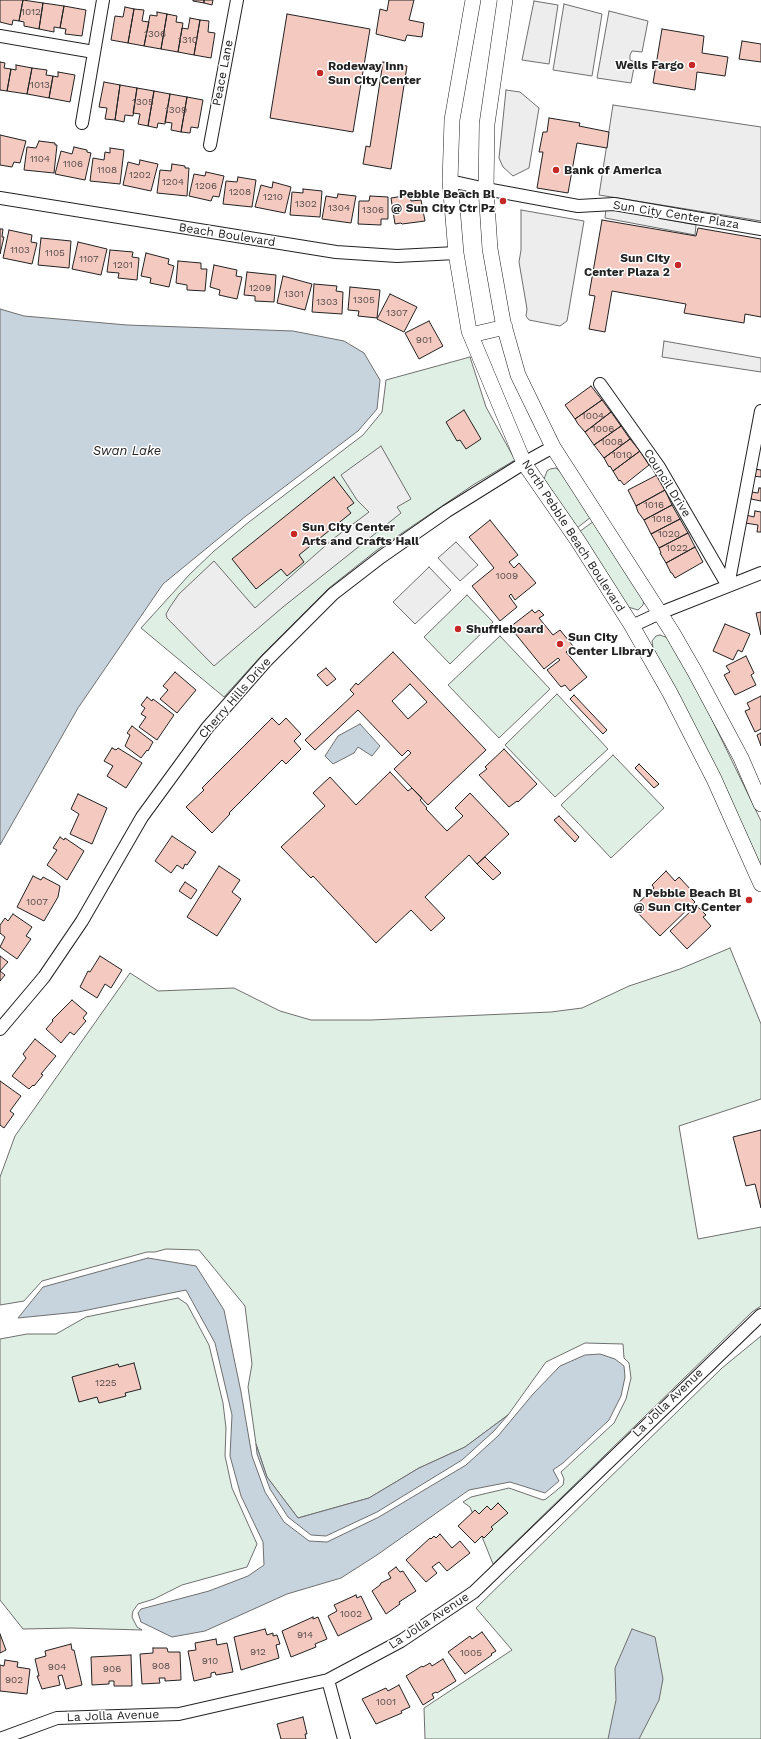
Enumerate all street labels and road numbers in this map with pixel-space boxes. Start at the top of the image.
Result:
street label: Peace Lane [210,39,236,107]
street label: Sun City Center Plaza [612,198,740,232]
street label: Beach Boulevard [178,220,276,250]
street label: Council Drive [640,446,694,520]
street label: North Pebble Beach Boulevard [518,457,628,615]
street label: Cherry Hills Drive [196,655,274,741]
street label: La Jolla Avenue [630,1366,706,1440]
street label: La Jolla Avenue [386,1590,472,1652]
street label: La Jolla Avenue [66,1707,160,1725]

